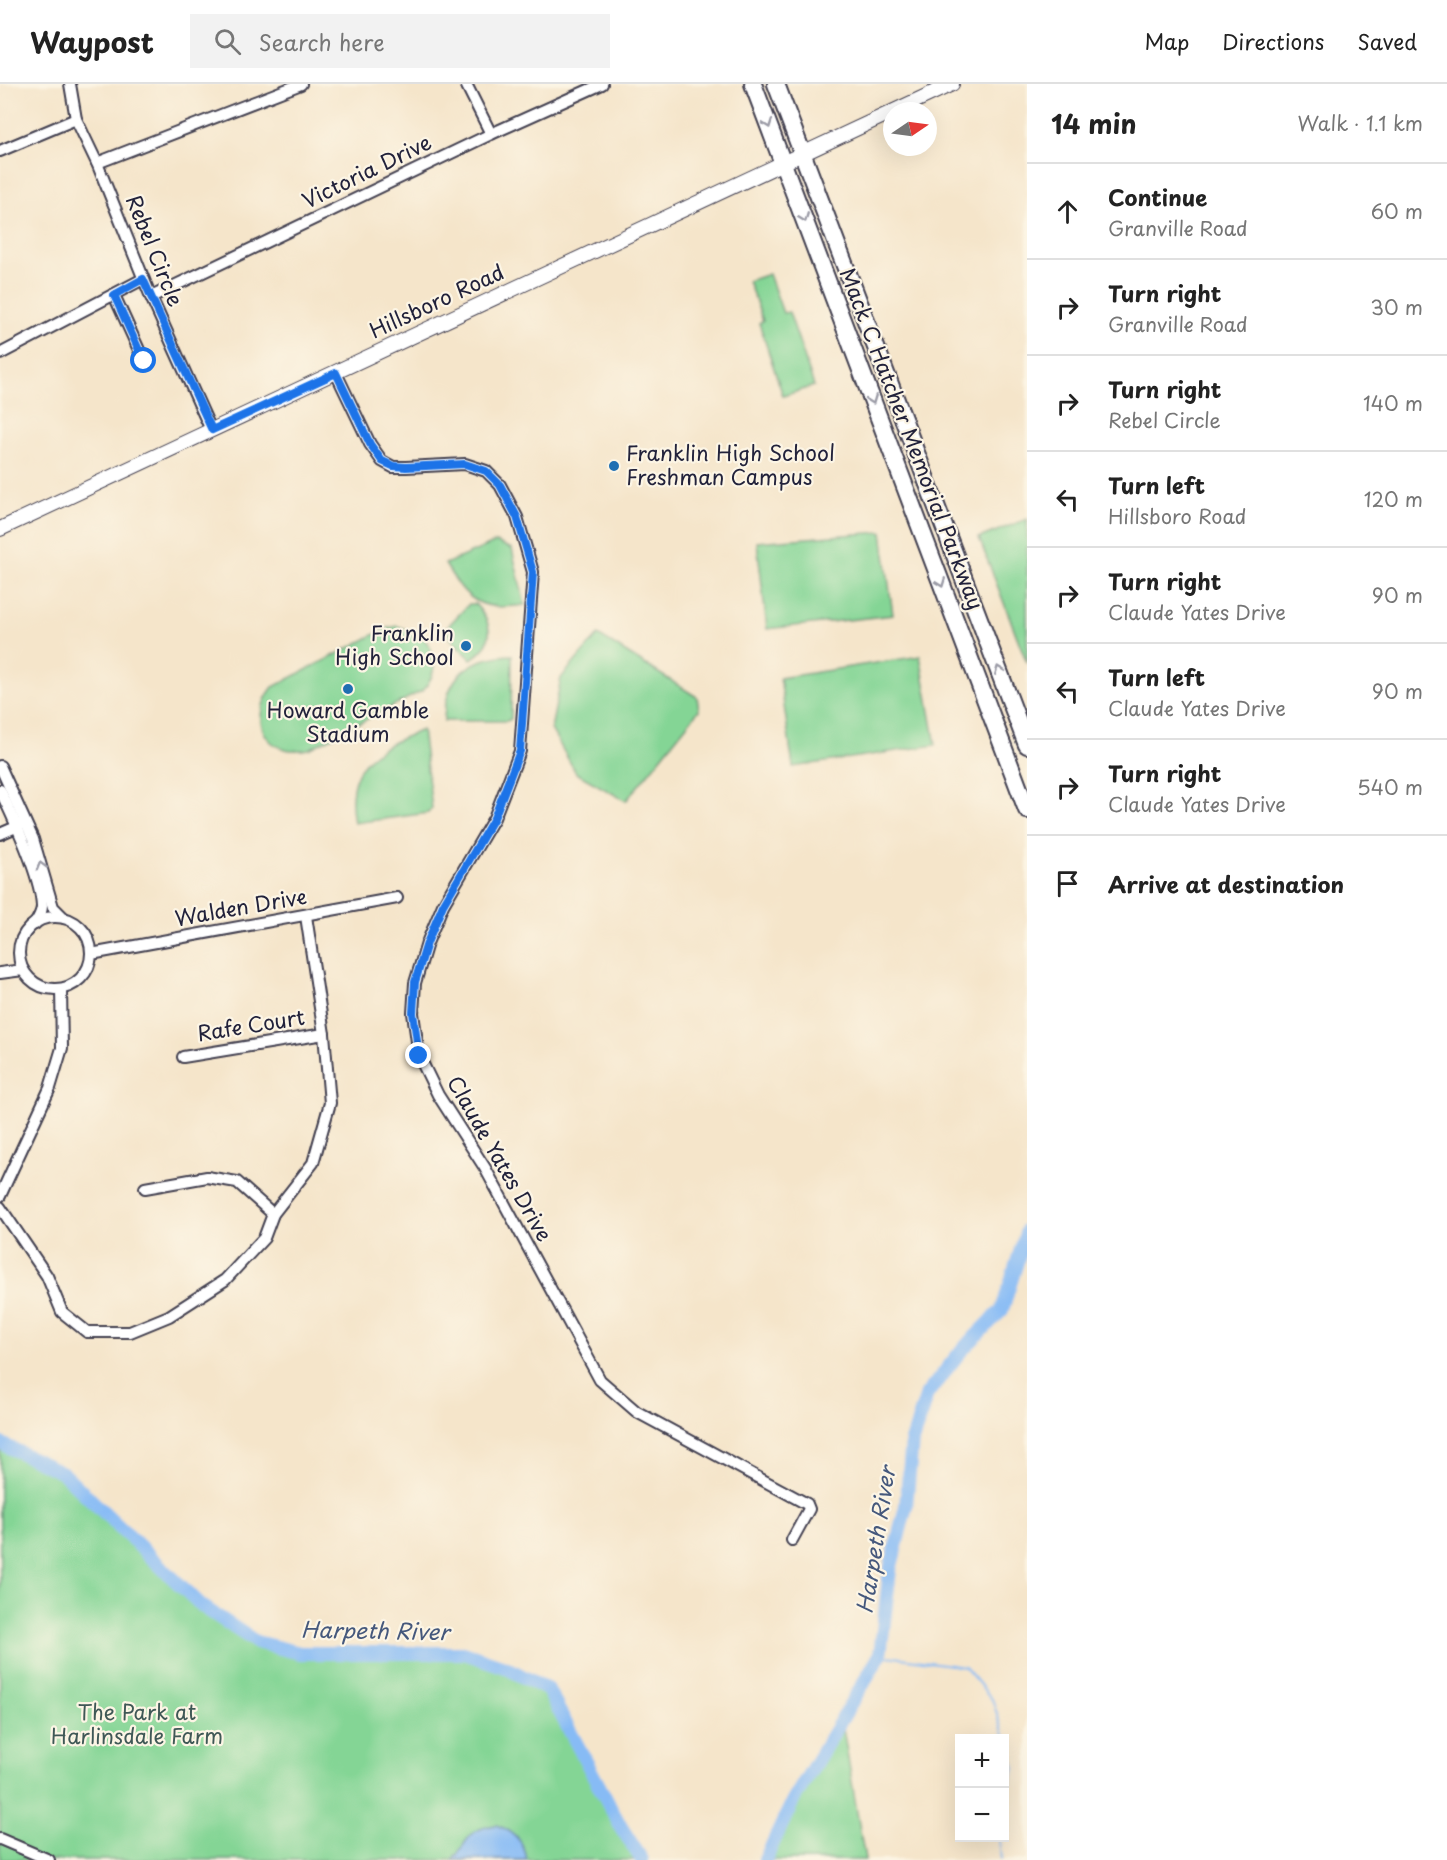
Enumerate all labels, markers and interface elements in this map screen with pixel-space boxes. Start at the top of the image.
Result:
search box [190,14,610,68]
text: Waypost [30,20,154,63]
icon: search [211,25,244,58]
text: Search here [259,25,385,58]
text: Map [1144,25,1189,57]
text: Directions [1222,25,1324,57]
text: Saved [1357,25,1417,57]
north arrow [883,102,937,156]
text: 14 min [1051,104,1137,143]
text: Walk · 1.1 km [1298,108,1423,138]
one-way arrow [761,117,773,128]
street label: Victoria Drive [296,125,436,215]
text: Continue [1108,180,1207,213]
street label: Rebel Circle [119,189,193,311]
icon: ahead [1051,195,1084,228]
text: 60 m [1371,196,1423,226]
one-way arrow [796,212,809,223]
text: Granville Road [1108,213,1248,243]
street label: Hillsboro Road [364,255,509,345]
street label: Mack C Hatcher Memorial Parkway [833,263,993,614]
text: Turn right [1108,276,1221,309]
icon: right [1051,291,1084,324]
text: 30 m [1370,292,1423,322]
text: Granville Road [1108,309,1248,339]
route start [130,347,156,373]
text: Turn right [1108,372,1221,405]
icon: right [1051,387,1084,420]
text: 140 m [1363,388,1423,418]
one-way arrow [865,395,878,405]
text: Rebel Circle [1108,405,1221,435]
place label: Franklin High School Freshman Campus [626,436,835,492]
marker: Franklin High School Freshman Campus [607,459,621,473]
text: Turn left [1108,468,1205,501]
icon: left [1051,483,1084,516]
text: 120 m [1364,484,1423,514]
text: Hillsboro Road [1108,501,1246,531]
text: Turn right [1108,564,1221,597]
one-way arrow [934,577,946,588]
icon: right [1051,579,1084,612]
text: 90 m [1372,580,1423,610]
text: Claude Yates Drive [1108,597,1286,627]
place label: Franklin High School [335,616,454,672]
marker: Franklin High School [459,639,473,653]
text: Turn left [1108,660,1205,693]
one-way arrow [994,665,1006,676]
icon: left [1051,675,1084,708]
text: 90 m [1372,676,1423,706]
marker: Howard Gamble Stadium [341,682,355,696]
place label: Howard Gamble Stadium [267,693,429,749]
text: Claude Yates Drive [1108,693,1286,723]
text: Turn right [1108,756,1221,789]
icon: right [1051,771,1084,804]
text: 540 m [1357,772,1423,802]
text: Claude Yates Drive [1108,789,1286,819]
one-way arrow [36,861,48,872]
icon: arrive [1051,867,1084,900]
text: Arrive at destination [1108,867,1344,900]
street label: Walden Drive [172,879,309,933]
street label: Rafe Court [195,1000,307,1048]
route end [405,1042,431,1068]
street label: Claude Yates Drive [440,1069,561,1247]
water label: Harpeth River [847,1461,903,1616]
water label: Harpeth River [301,1612,452,1647]
park label: The Park at Harlinsdale Farm [51,1695,223,1751]
map controls [955,1734,1009,1842]
button: + [955,1734,1009,1788]
button: − [955,1788,1009,1842]

